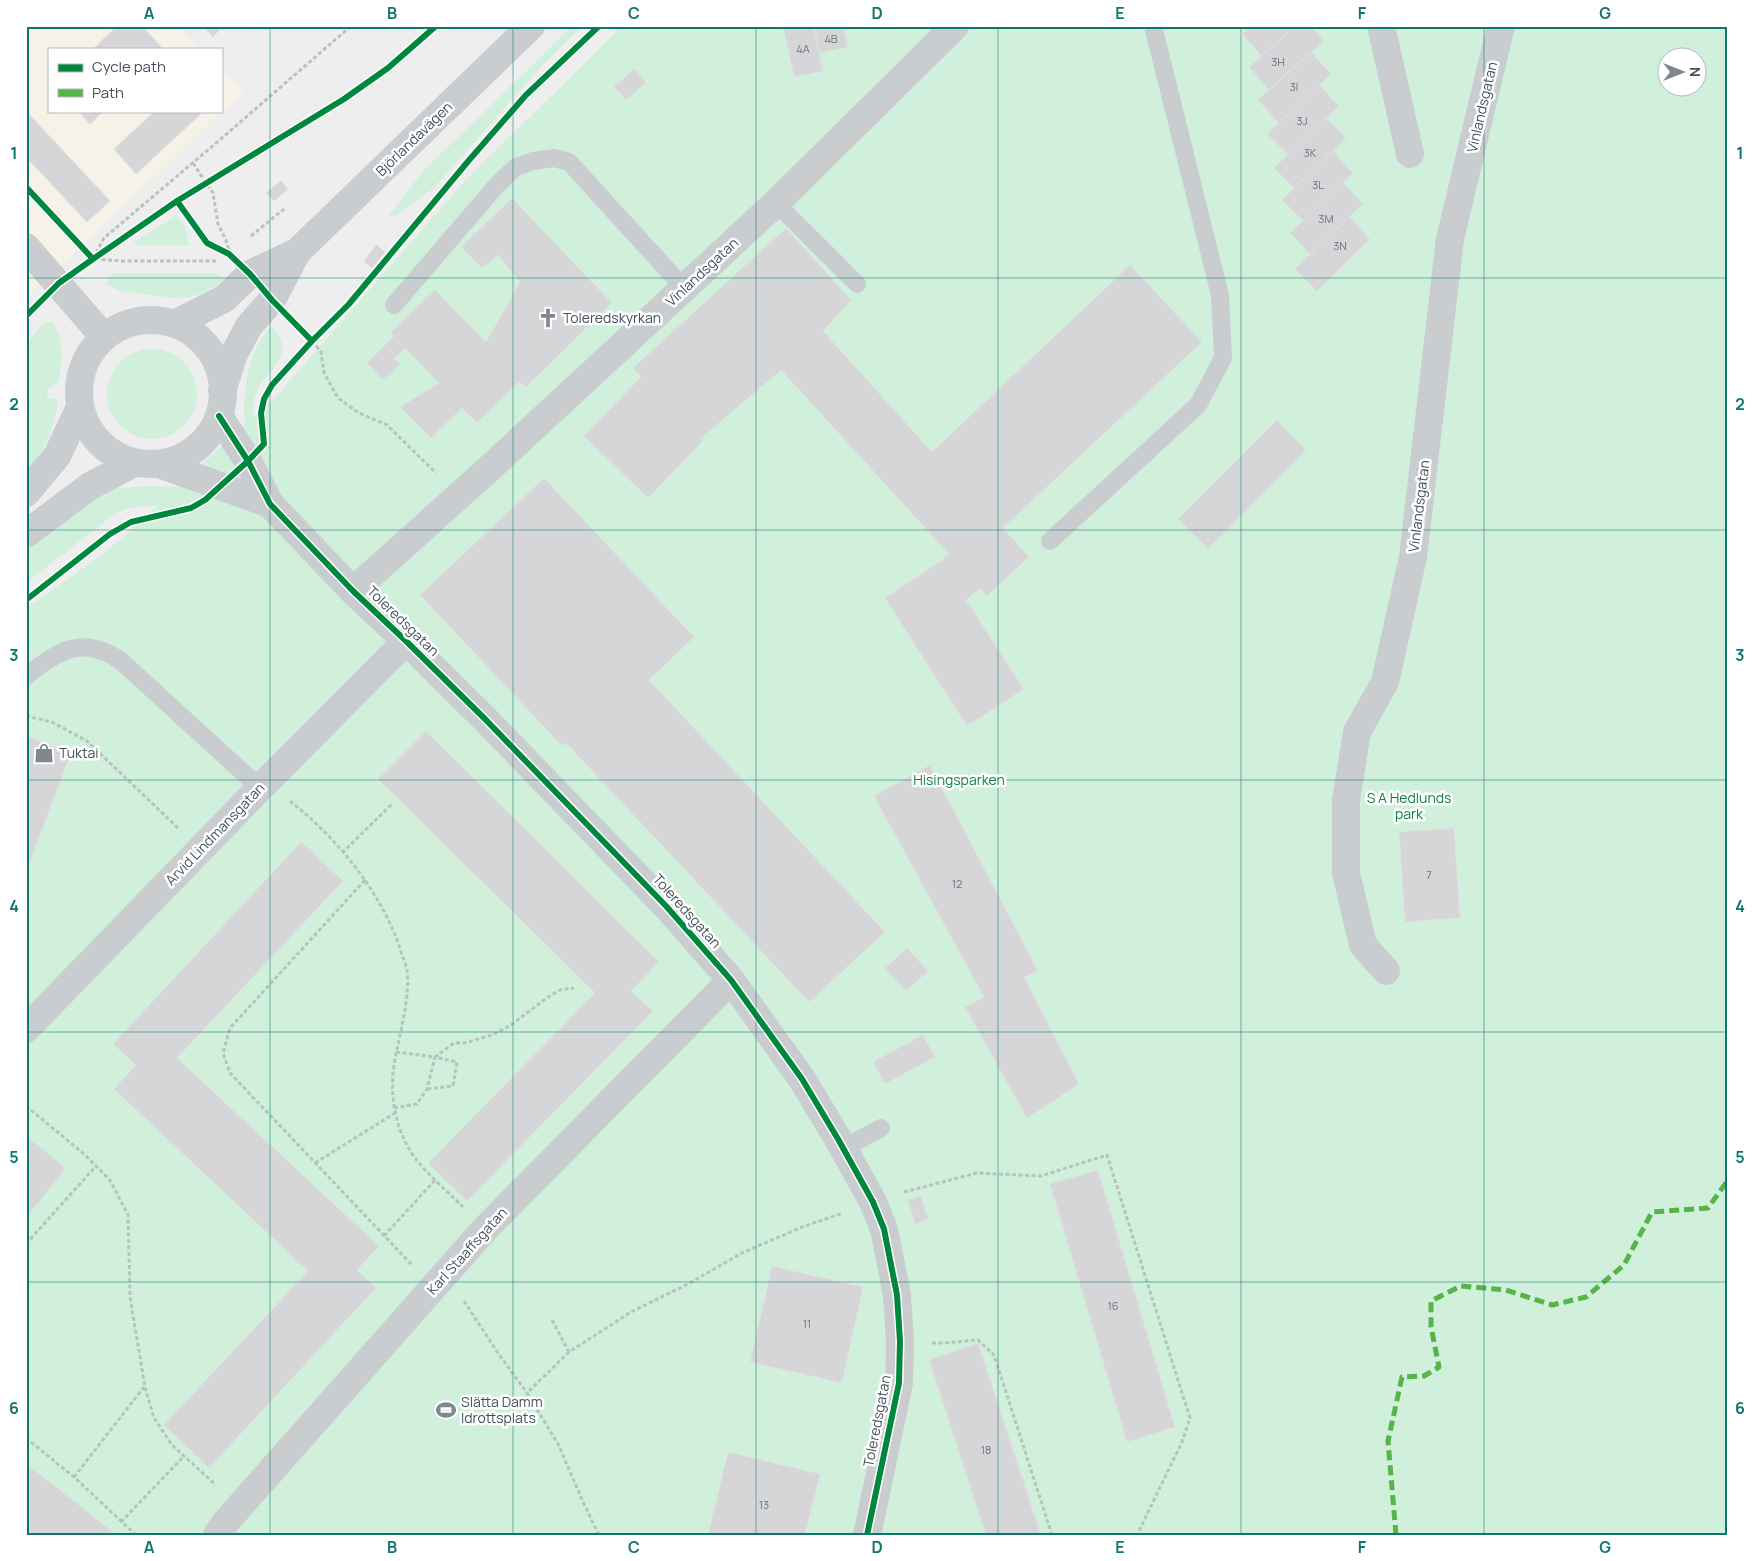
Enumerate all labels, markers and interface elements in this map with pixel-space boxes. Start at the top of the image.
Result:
text: A [144,2,155,24]
text: B [387,2,397,24]
text: C [628,2,640,24]
text: D [871,2,883,24]
text: E [1115,2,1125,24]
text: F [1358,2,1367,24]
text: G [1599,2,1611,24]
house number: 4B [824,31,838,46]
house number: 4A [796,41,810,56]
legend [48,48,222,112]
north arrow [1656,48,1706,98]
house number: 3H [1271,54,1285,69]
text: Cycle path [92,56,166,77]
street label: Vinlandsgatan [1462,60,1501,154]
text: N [1686,67,1705,77]
house number: 3I [1290,79,1298,94]
text: Path [92,82,124,103]
street label: Björlandavägen [371,97,456,180]
house number: 3J [1296,113,1308,128]
text: 1 [10,142,18,164]
text: 1 [1736,142,1744,164]
house number: 3K [1304,145,1317,160]
house number: 3L [1312,177,1324,192]
house number: 3M [1318,211,1334,226]
street label: Vinlandsgatan [661,233,742,310]
house number: 3N [1333,238,1347,253]
church icon: Toleredskyrkan [537,307,559,329]
place label: Toleredskyrkan [563,308,661,327]
text: 2 [9,393,19,415]
text: 2 [1735,393,1745,415]
street label: Vinlandsgatan [1403,459,1434,553]
street label: Toleredsgatan [363,581,444,660]
text: 3 [9,644,19,666]
text: 3 [1735,644,1745,666]
shop icon: Tuktai [33,742,55,764]
place label: Tuktai [59,743,99,762]
park label: Hisingsparken [913,770,1005,789]
street label: Arvid Lindmansgatan [161,778,269,889]
park label: S A Hedlunds park [1367,788,1451,823]
house number: 7 [1426,867,1432,882]
street label: Toleredsgatan [649,870,726,952]
house number: 12 [952,876,962,891]
text: 4 [9,895,19,917]
text: 4 [1735,895,1745,917]
text: 5 [9,1146,19,1168]
text: 5 [1735,1146,1745,1168]
street label: Karl Staaffsgatan [422,1203,511,1298]
house number: 16 [1107,1298,1119,1313]
house number: 11 [803,1316,811,1331]
street label: Toleredsgatan [858,1373,895,1469]
place label: Slätta Damm Idrottsplats [461,1392,543,1427]
text: 6 [9,1397,19,1419]
text: 6 [1735,1397,1745,1419]
sports icon: Slätta Damm Idrottsplats [435,1399,457,1421]
house number: 18 [981,1442,991,1457]
house number: 13 [759,1497,769,1512]
text: A [144,1536,155,1558]
text: B [387,1536,397,1558]
text: C [628,1536,640,1558]
text: D [871,1536,883,1558]
text: E [1115,1536,1125,1558]
text: F [1358,1536,1367,1558]
text: G [1599,1536,1611,1558]

